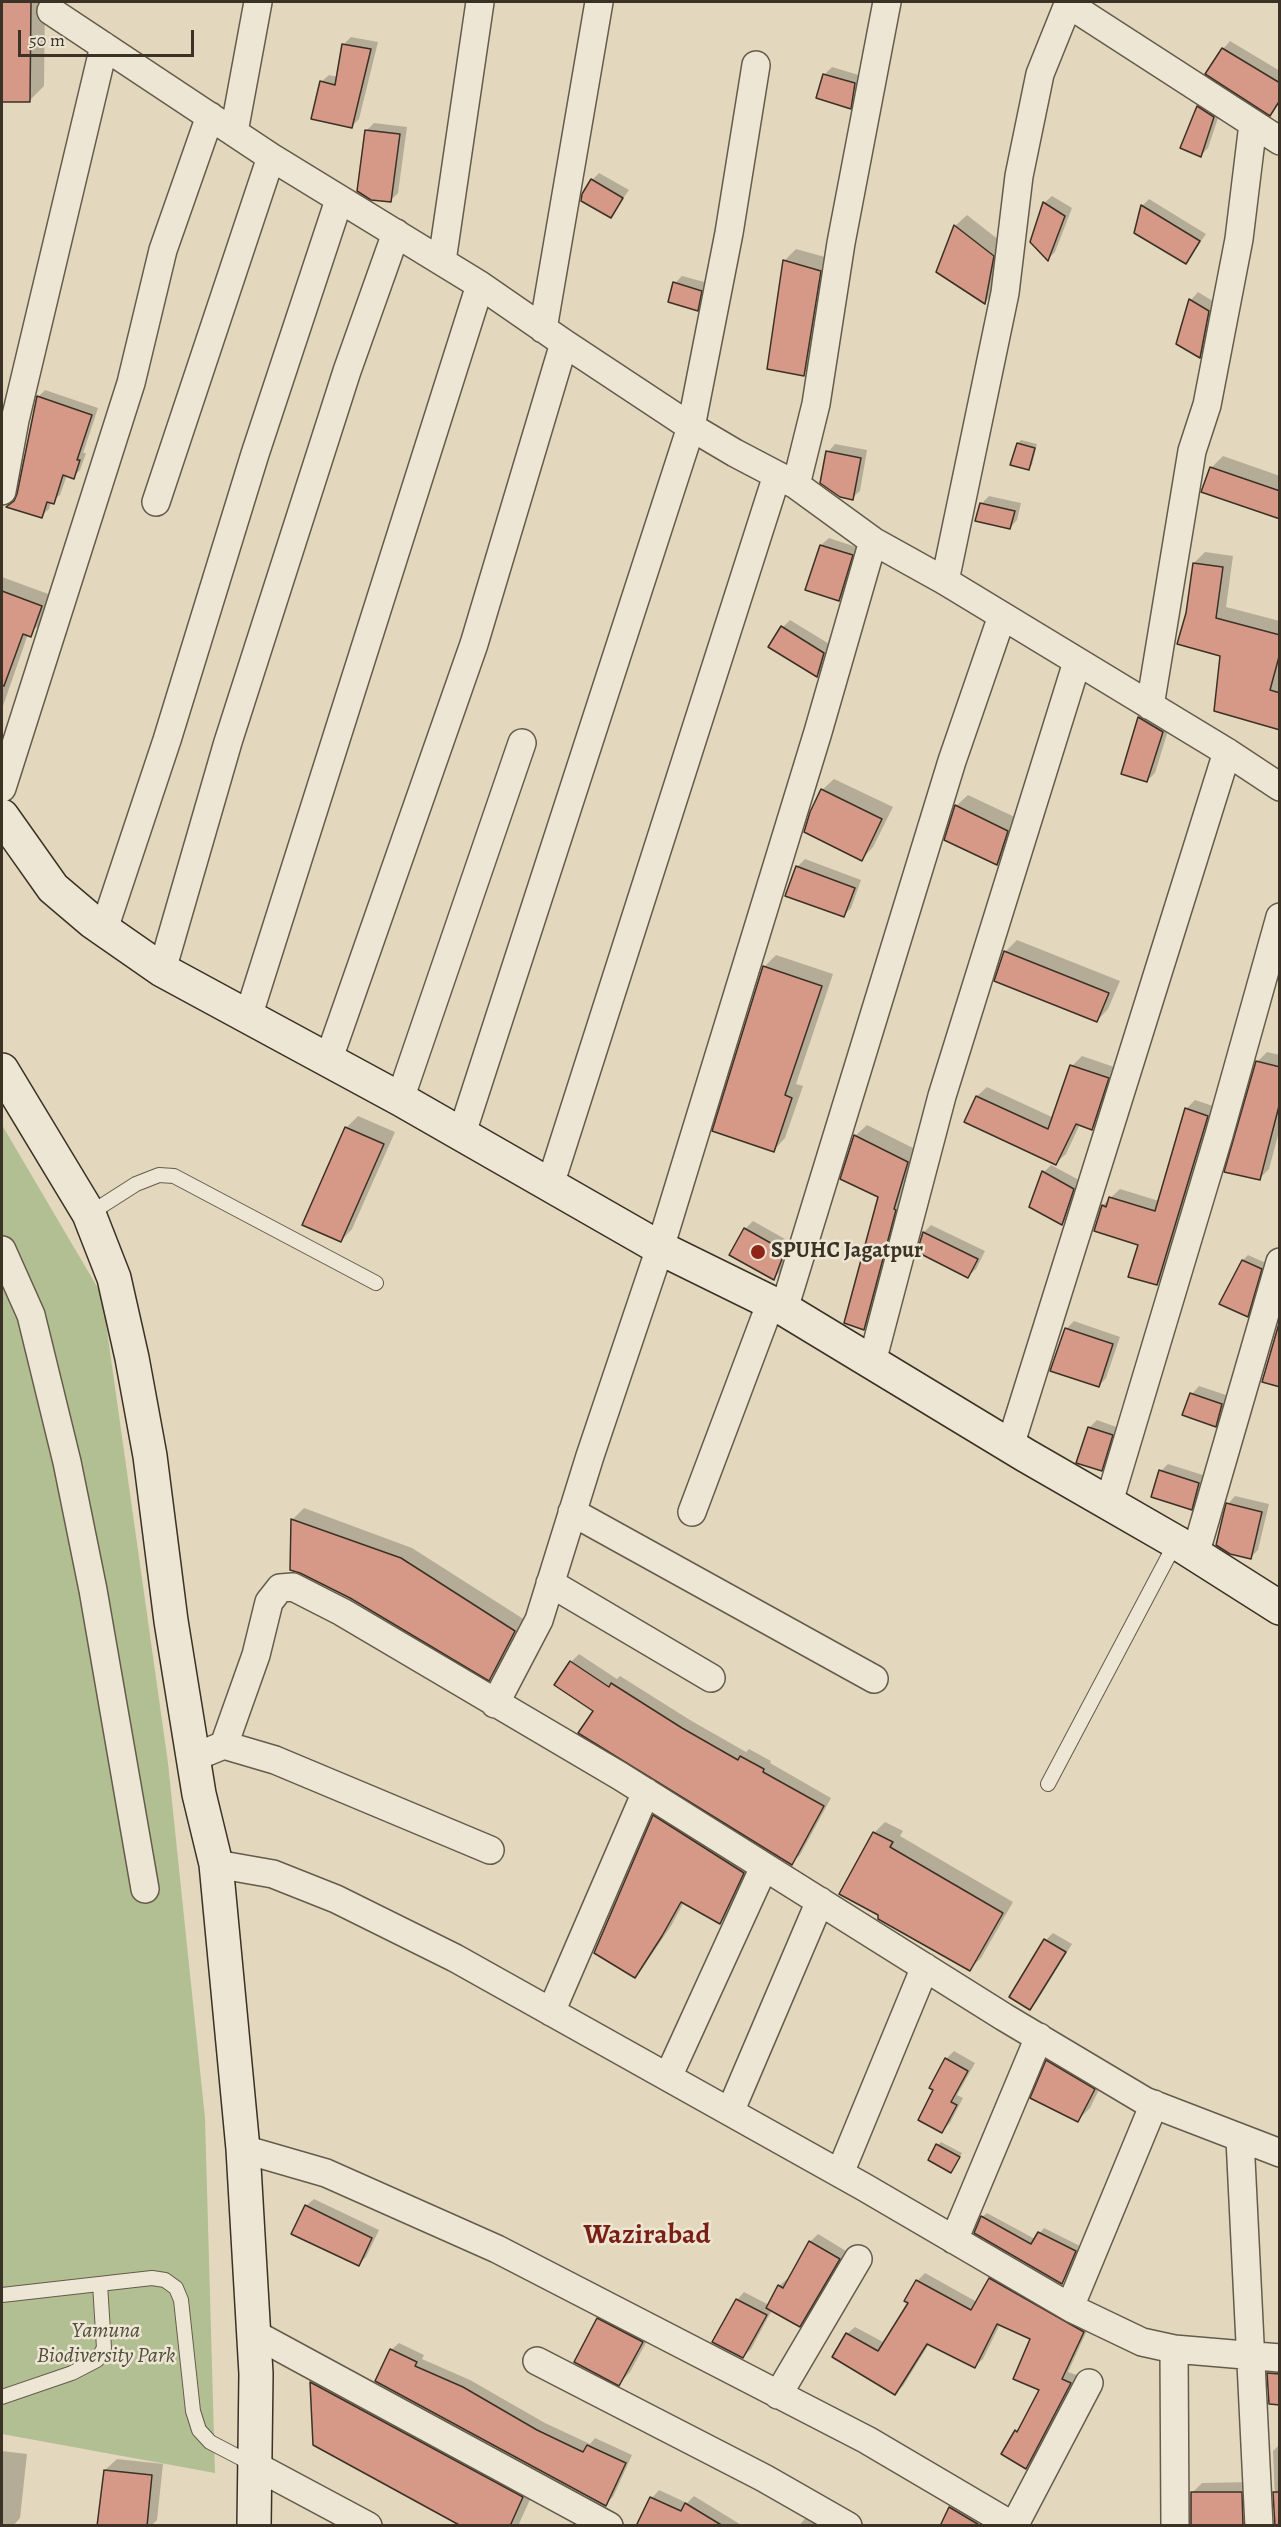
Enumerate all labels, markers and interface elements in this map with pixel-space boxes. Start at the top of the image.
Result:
scale bar [21,18,196,56]
text: 50 m [29,28,65,52]
place label: SPUHC Jagatpur [771,1239,923,1265]
marker: SPUHC Jagatpur [749,1243,767,1261]
district label: Wazirabad [583,2219,711,2253]
park label: Yamuna Biodiversity Park [37,2319,175,2370]

